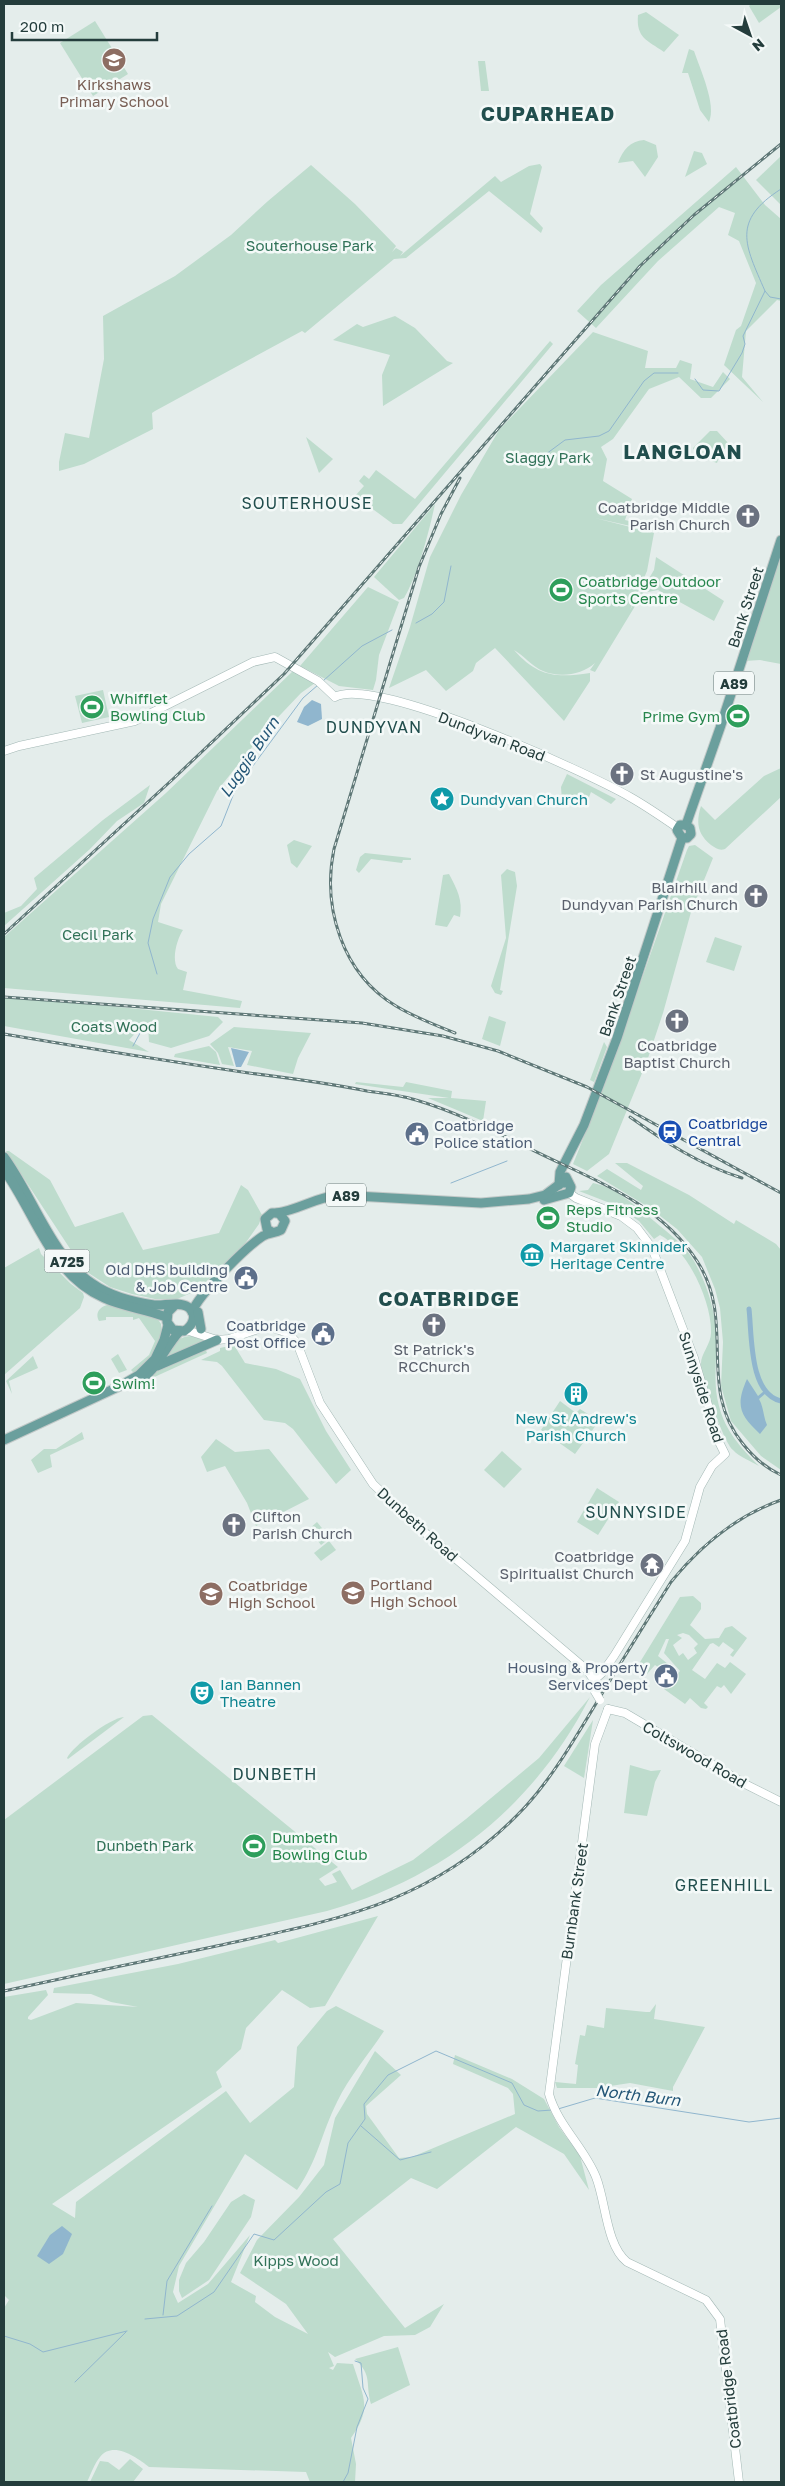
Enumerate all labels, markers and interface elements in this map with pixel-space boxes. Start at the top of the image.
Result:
scale bar [12,10,158,42]
north arrow [725,10,775,60]
text: 200 m [20,17,64,35]
text: N [749,35,768,55]
school or university icon: Kirkshaws Primary School [101,47,127,73]
place label: Kirkshaws Primary School [59,75,169,110]
district label: CUPARHEAD [481,101,615,125]
park label: Souterhouse Park [246,236,375,254]
district label: LANGLOAN [623,439,743,463]
park label: Slaggy Park [505,448,591,466]
district label: SOUTERHOUSE [241,493,373,513]
place label: Coatbridge Middle Parish Church [598,498,730,533]
church icon: Coatbridge Middle Parish Church [735,503,761,529]
street label: Bank Street [723,564,767,650]
place label: Coatbridge Outdoor Sports Centre [578,572,721,607]
sports icon: Coatbridge Outdoor Sports Centre [548,577,574,603]
road number: A89 [714,671,754,694]
place label: Whifflet Bowling Club [110,689,205,724]
sports icon: Whifflet Bowling Club [79,694,105,720]
sports icon: Prime Gym [725,703,751,729]
street label: Dundyvan Road [436,707,548,765]
place label: Prime Gym [642,707,720,725]
water label: Luggie Burn [215,712,284,801]
district label: DUNDYVAN [326,717,422,737]
church icon: St Augustine's [609,761,635,787]
place label: St Augustine's [640,765,743,783]
place icon: Dundyvan Church [429,786,455,812]
place label: Dundyvan Church [460,790,588,808]
place label: Blairhill and Dundyvan Parish Church [561,878,738,913]
church icon: Blairhill and Dundyvan Parish Church [743,883,769,909]
park label: Cecil Park [62,925,135,943]
street label: Bank Street [595,953,639,1039]
church icon: Coatbridge Baptist Church [664,1008,690,1034]
park label: Coats Wood [71,1017,157,1035]
place label: Coatbridge Baptist Church [623,1036,731,1071]
place label: Coatbridge Central [688,1114,768,1149]
place label: Coatbridge Police station [434,1116,533,1151]
station icon: Coatbridge Central [657,1119,683,1145]
public building icon: Coatbridge Police station [404,1121,430,1147]
road number: A89 [326,1184,366,1206]
place label: Reps Fitness Studio [566,1200,658,1235]
sports icon: Reps Fitness Studio [535,1205,561,1231]
place label: Margaret Skinnider Heritage Centre [550,1237,687,1272]
museum icon: Margaret Skinnider Heritage Centre [519,1242,545,1268]
road number: A725 [44,1250,90,1272]
place label: Old DHS building & Job Centre [105,1260,228,1295]
public building icon: Old DHS building & Job Centre [233,1265,259,1291]
district label: COATBRIDGE [378,1286,520,1310]
church icon: St Patrick's RCChurch [421,1312,447,1338]
place label: Coatbridge Post Office [226,1316,306,1351]
public building icon: Coatbridge Post Office [310,1321,336,1347]
street label: Sunnyside Road [676,1329,728,1445]
place label: St Patrick's RCChurch [393,1340,475,1375]
sports icon: Swim! [81,1370,107,1396]
place label: Swim! [112,1374,155,1392]
building icon: New St Andrew's Parish Church [563,1381,589,1407]
place label: New St Andrew's Parish Church [515,1409,637,1444]
street label: Dunbeth Road [374,1483,462,1565]
district label: SUNNYSIDE [585,1502,687,1522]
place label: Clifton Parish Church [252,1507,353,1542]
church icon: Clifton Parish Church [221,1512,247,1538]
place label: Coatbridge Spiritualist Church [500,1547,634,1582]
temple icon: Coatbridge Spiritualist Church [639,1552,665,1578]
place label: Portland High School [370,1575,458,1610]
place label: Coatbridge High School [228,1576,316,1611]
school or university icon: Portland High School [340,1580,366,1606]
school or university icon: Coatbridge High School [198,1581,224,1607]
place label: Housing & Property Services Dept [507,1658,649,1693]
public building icon: Housing & Property Services Dept [653,1663,679,1689]
place label: Ian Bannen Theatre [220,1675,301,1710]
theatre icon: Ian Bannen Theatre [189,1680,215,1706]
street label: Coltswood Road [640,1717,750,1791]
district label: DUNBETH [233,1764,317,1784]
place label: Dumbeth Bowling Club [272,1828,367,1863]
sports icon: Dumbeth Bowling Club [241,1833,267,1859]
park label: Dunbeth Park [96,1836,195,1854]
street label: Burnbank Street [557,1841,591,1961]
district label: GREENHILL [675,1875,773,1895]
water label: North Burn [595,2080,683,2110]
park label: Kipps Wood [253,2251,339,2269]
street label: Coatbridge Road [712,2328,744,2450]

